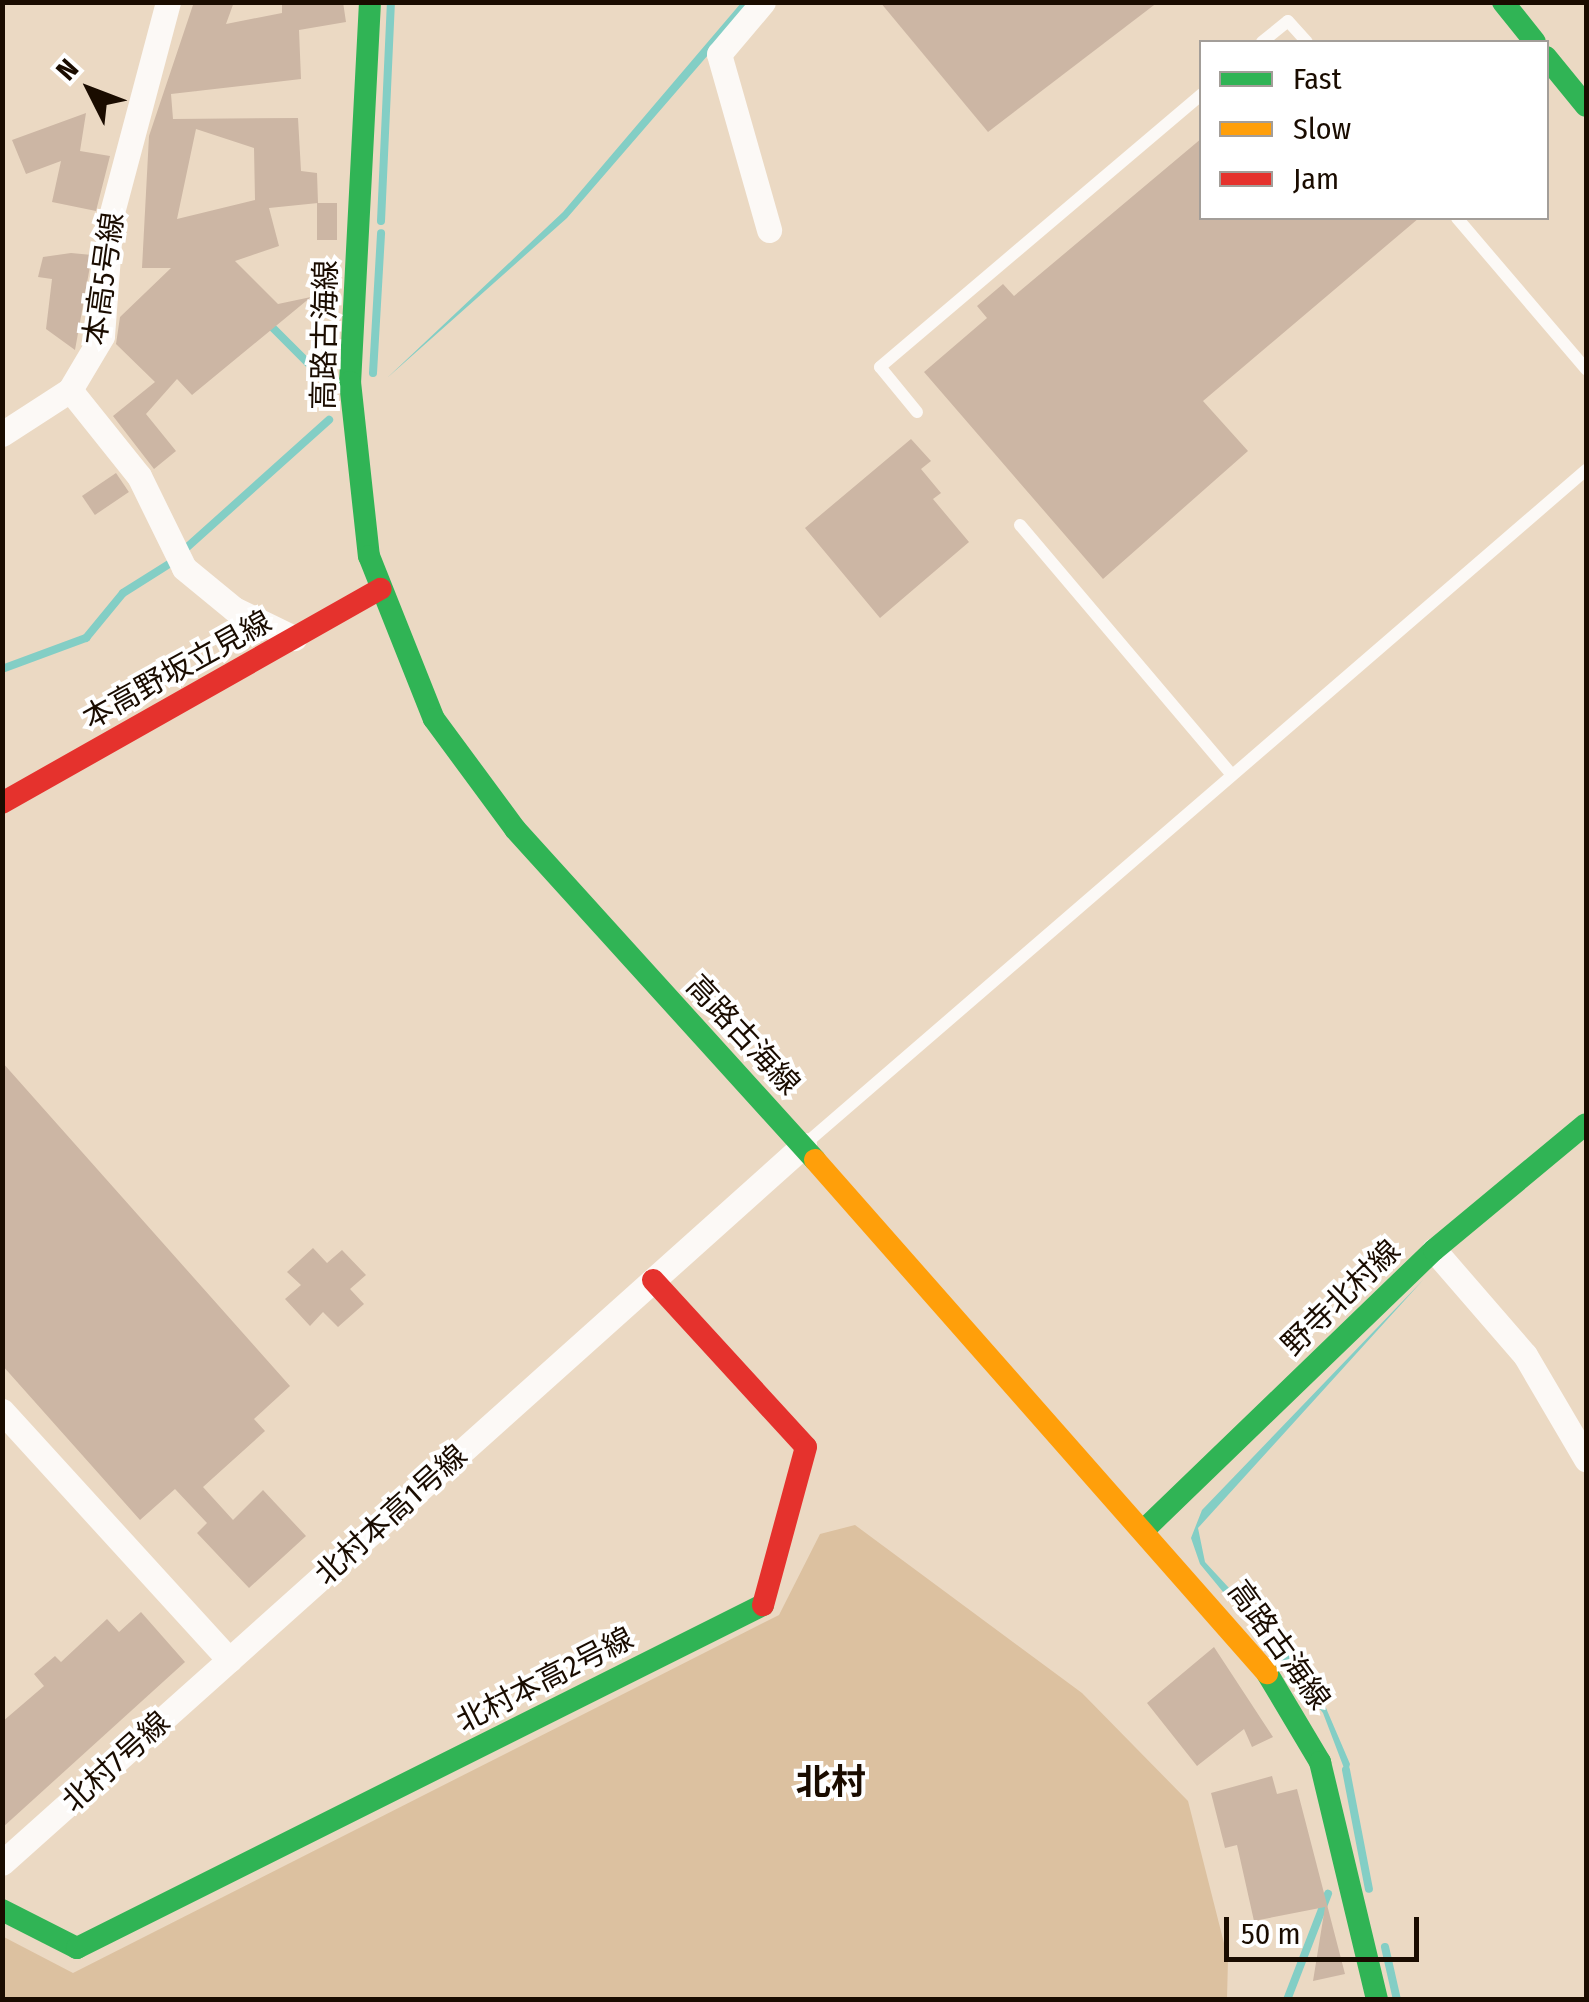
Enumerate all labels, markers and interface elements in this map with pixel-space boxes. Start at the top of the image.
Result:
north arrow [40,40,140,140]
legend [1199,40,1549,220]
text: N [49,52,85,87]
text: Fast [1293,61,1341,97]
text: Slow [1293,111,1351,147]
text: Jam [1293,161,1339,197]
street label: 本高5号線 [77,210,131,348]
street label: 高路古海線 [306,260,344,410]
street label: 本高野坂立見線 [76,603,278,737]
street label: 高路古海線 [679,968,807,1102]
street label: 野寺北村線 [1275,1233,1407,1363]
street label: 北村本高1号線 [308,1437,474,1593]
street label: 高路古海線 [1220,1574,1338,1716]
street label: 北村本高2号線 [451,1620,639,1740]
street label: 北村7号線 [55,1704,177,1820]
district label: 北村 [796,1761,866,1803]
scale bar [1229,1897,1424,1959]
text: 50 m [1241,1916,1301,1952]

